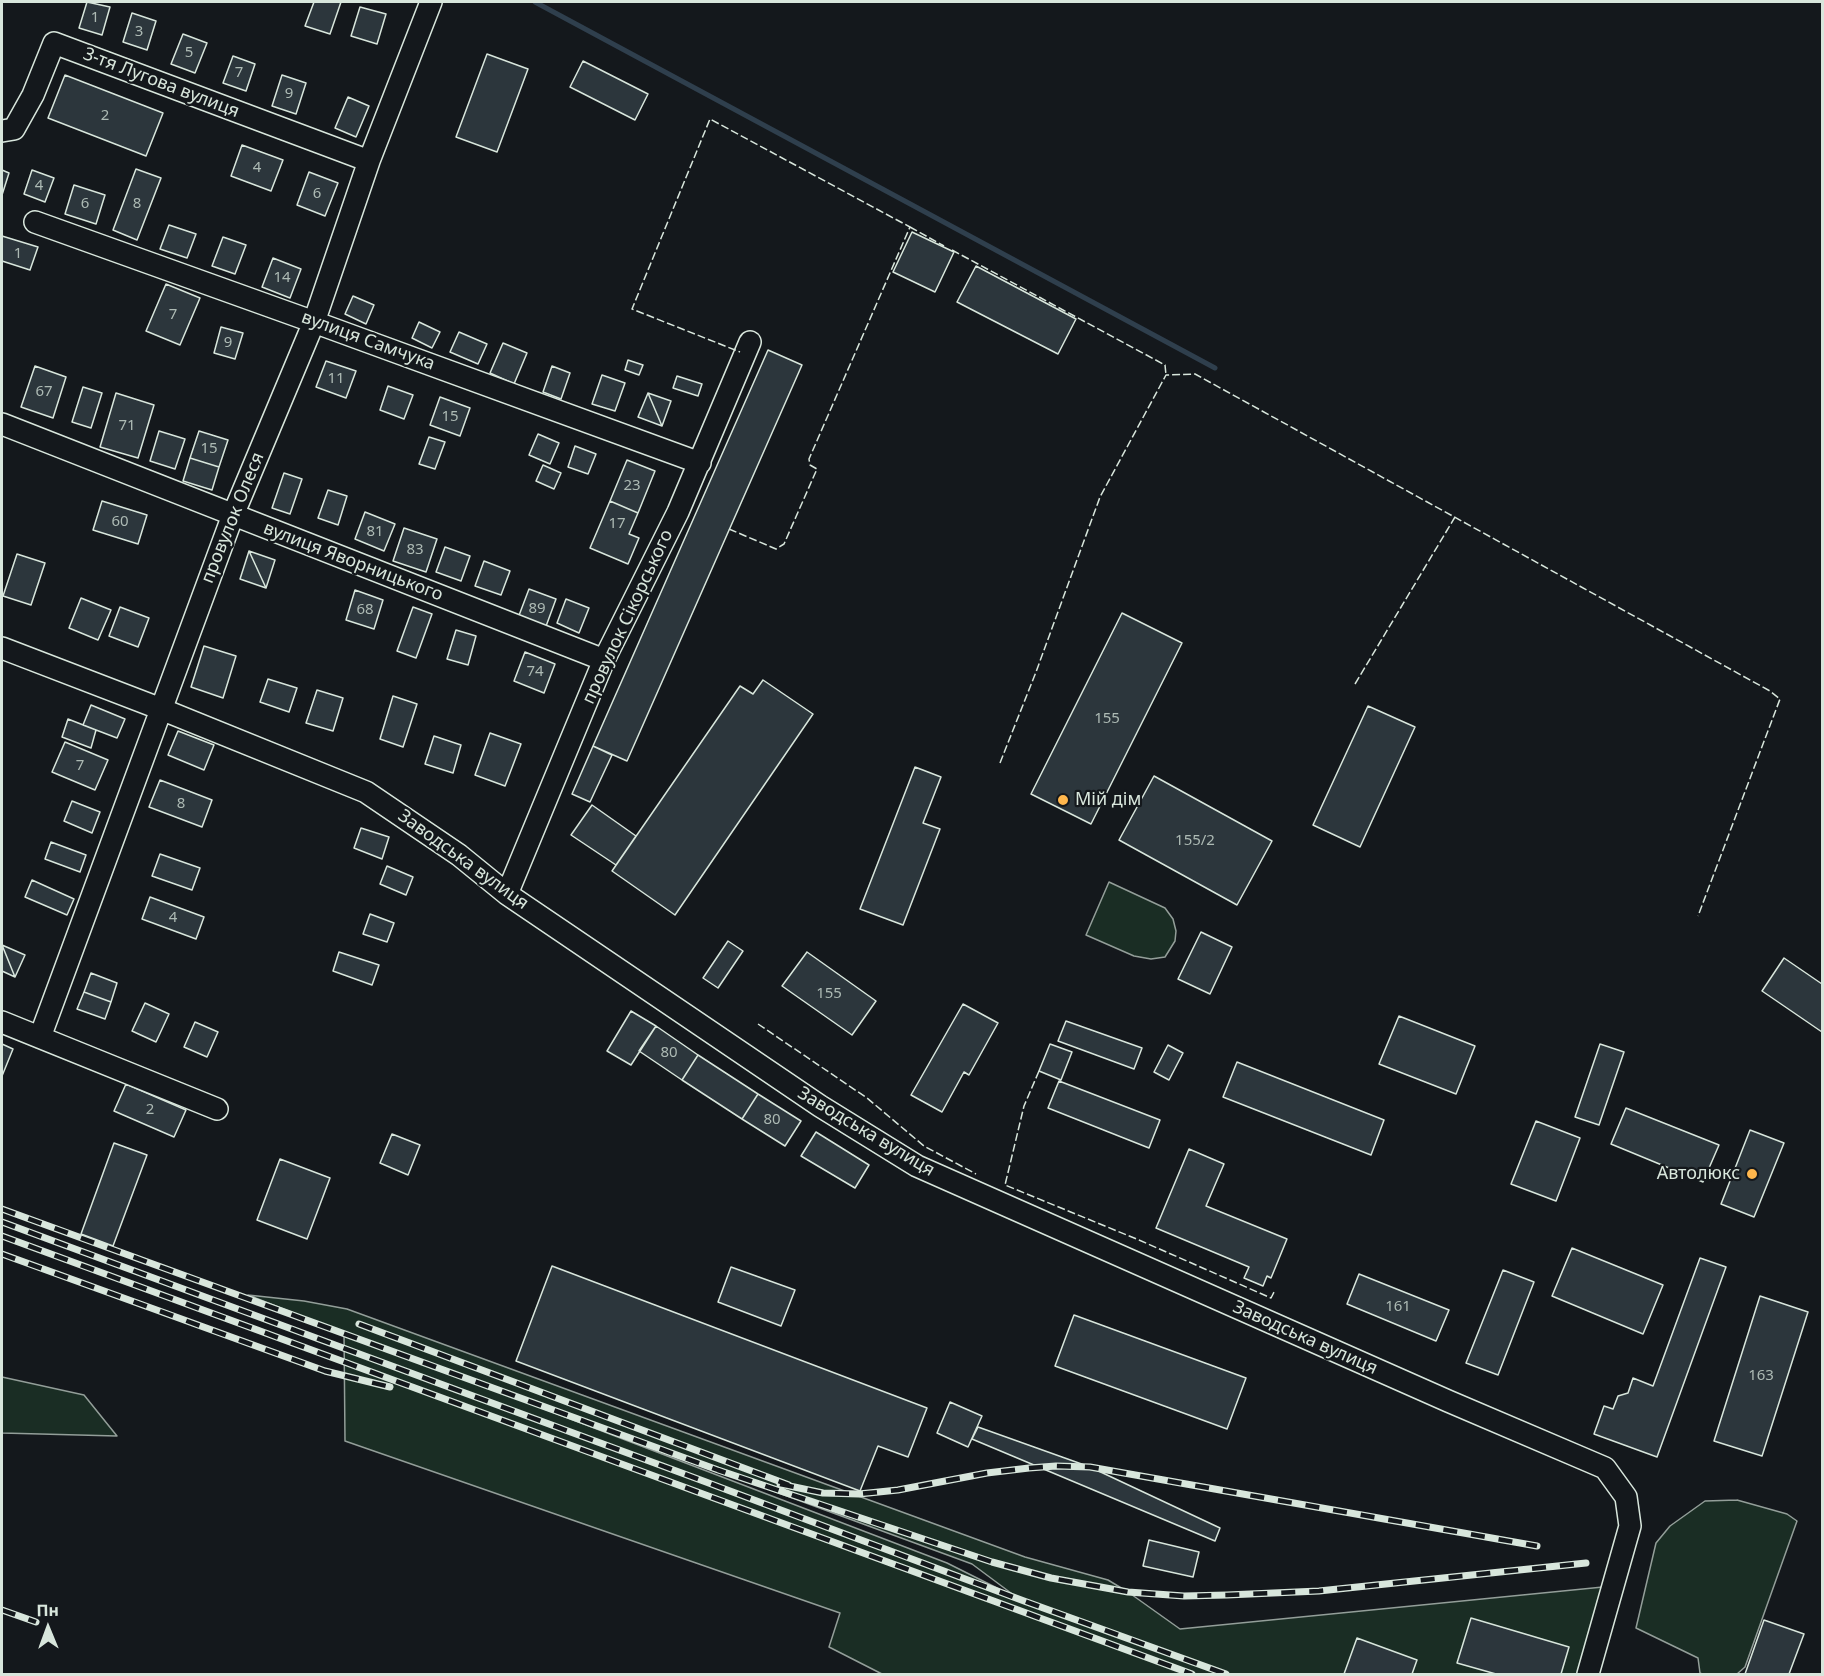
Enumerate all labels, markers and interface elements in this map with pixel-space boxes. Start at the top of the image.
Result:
house number: 1 [91,9,99,27]
house number: 3 [135,23,143,41]
street label: 3-тя Лугова вулиця [80,43,242,123]
house number: 5 [185,44,193,62]
house number: 7 [235,64,243,82]
house number: 9 [285,85,293,103]
house number: 2 [101,107,109,125]
house number: 4 [253,159,261,177]
house number: 4 [35,177,43,195]
house number: 6 [313,185,321,203]
house number: 6 [81,195,89,213]
house number: 8 [133,195,141,213]
house number: 1 [14,245,22,263]
house number: 14 [273,269,291,287]
house number: 7 [169,306,177,324]
street label: вулиця Самчука [298,307,438,375]
house number: 9 [224,334,232,352]
house number: 11 [327,370,345,388]
house number: 67 [35,383,53,401]
house number: 15 [441,408,459,426]
house number: 71 [118,417,136,435]
house number: 15 [200,440,218,458]
street label: провулок Олеся [197,449,269,587]
house number: 23 [623,477,641,495]
house number: 60 [111,513,129,531]
house number: 17 [608,515,626,533]
street label: вулиця Яворницького [260,518,446,606]
house number: 81 [366,523,384,541]
street label: провулок Сікорського [578,526,678,708]
house number: 83 [406,541,424,559]
house number: 89 [528,600,546,618]
house number: 68 [356,601,374,619]
house number: 74 [526,663,544,681]
house number: 155 [1094,710,1120,728]
house number: 7 [76,757,84,775]
place label: Мій дім [1075,789,1141,811]
marker: Мій дім [1056,793,1070,807]
house number: 8 [177,795,185,813]
street label: Заводська вулиця [394,805,532,915]
house number: 155/2 [1175,832,1215,850]
house number: 4 [169,909,177,927]
house number: 155 [816,985,842,1003]
house number: 80 [660,1044,678,1062]
street label: Заводська вулиця [794,1083,938,1181]
house number: 2 [146,1101,154,1119]
house number: 80 [763,1111,781,1129]
place label: Автолюкс [1657,1163,1740,1185]
marker: Автолюкс [1745,1167,1759,1181]
street label: Заводська вулиця [1229,1296,1381,1380]
house number: 161 [1385,1298,1411,1316]
house number: 163 [1748,1367,1774,1385]
north arrow [18,1598,78,1658]
text: Пн [36,1599,59,1621]

